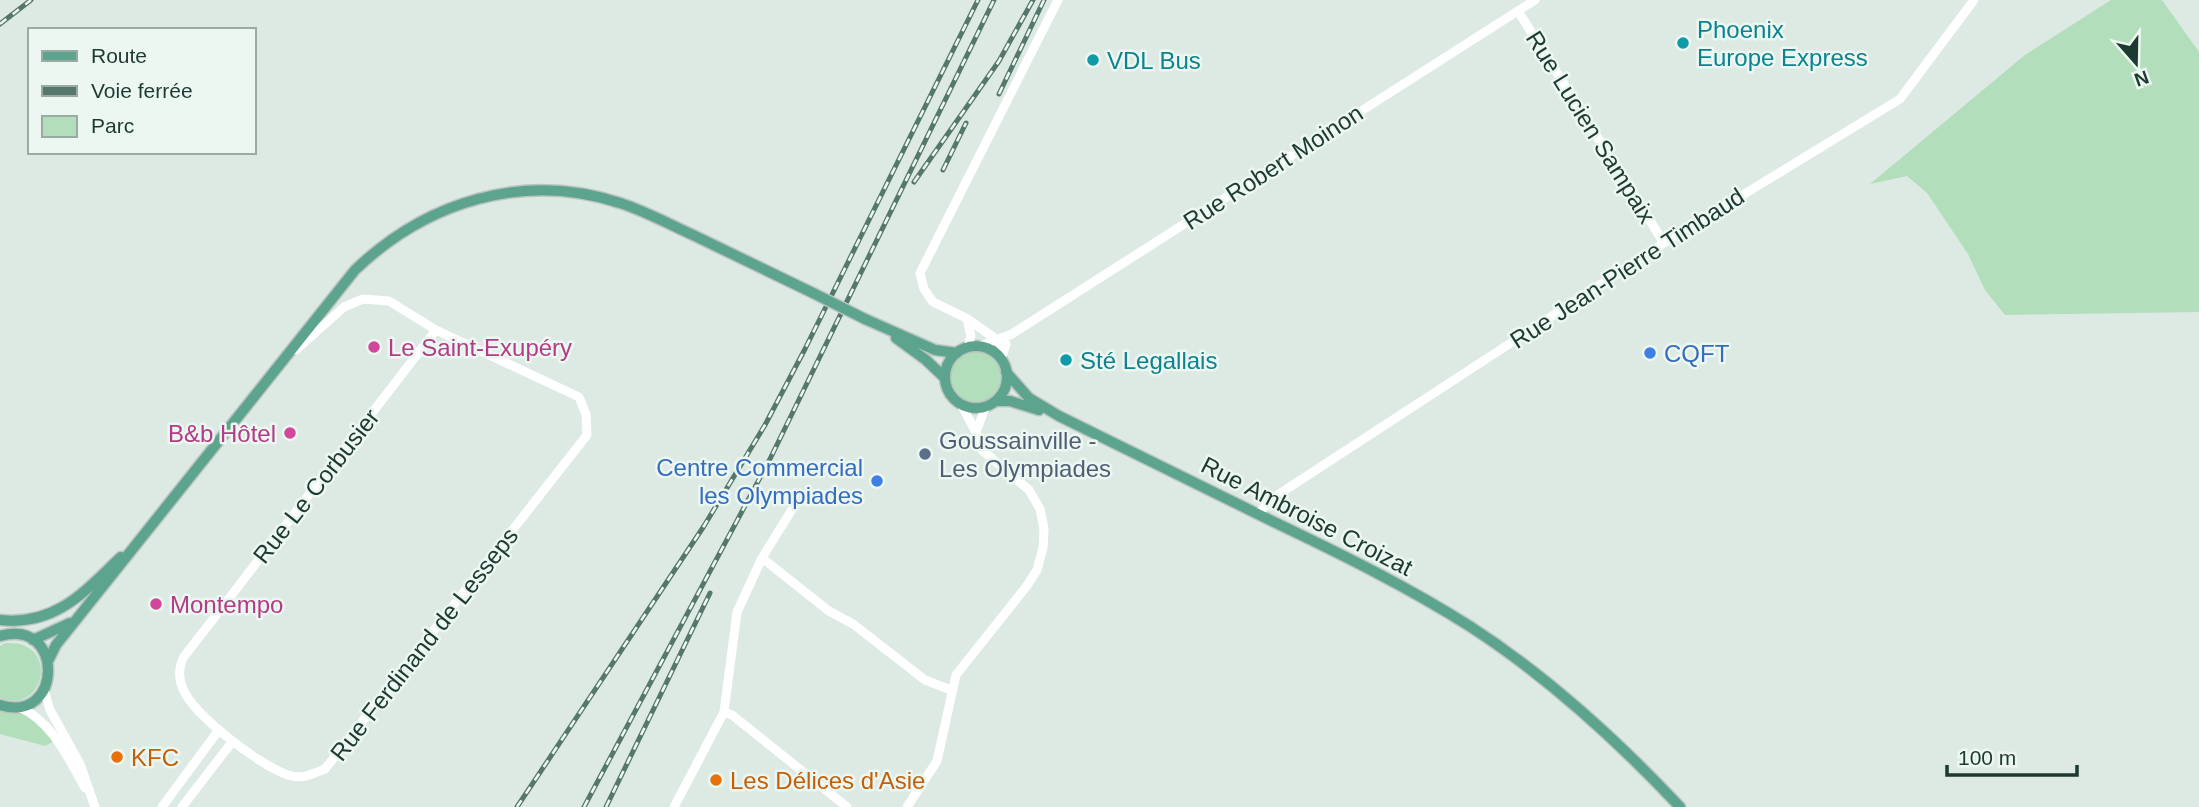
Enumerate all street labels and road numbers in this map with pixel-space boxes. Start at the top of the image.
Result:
street label: Rue Lucien Sampaix [1521,26,1661,228]
street label: Rue Robert Moinon [1178,99,1368,235]
street label: Rue Jean-Pierre Timbaud [1505,182,1749,354]
street label: Rue Le Corbusier [247,404,385,568]
street label: Rue Ambroise Croizat [1197,451,1417,581]
street label: Rue Ferdinand de Lesseps [325,522,523,766]

